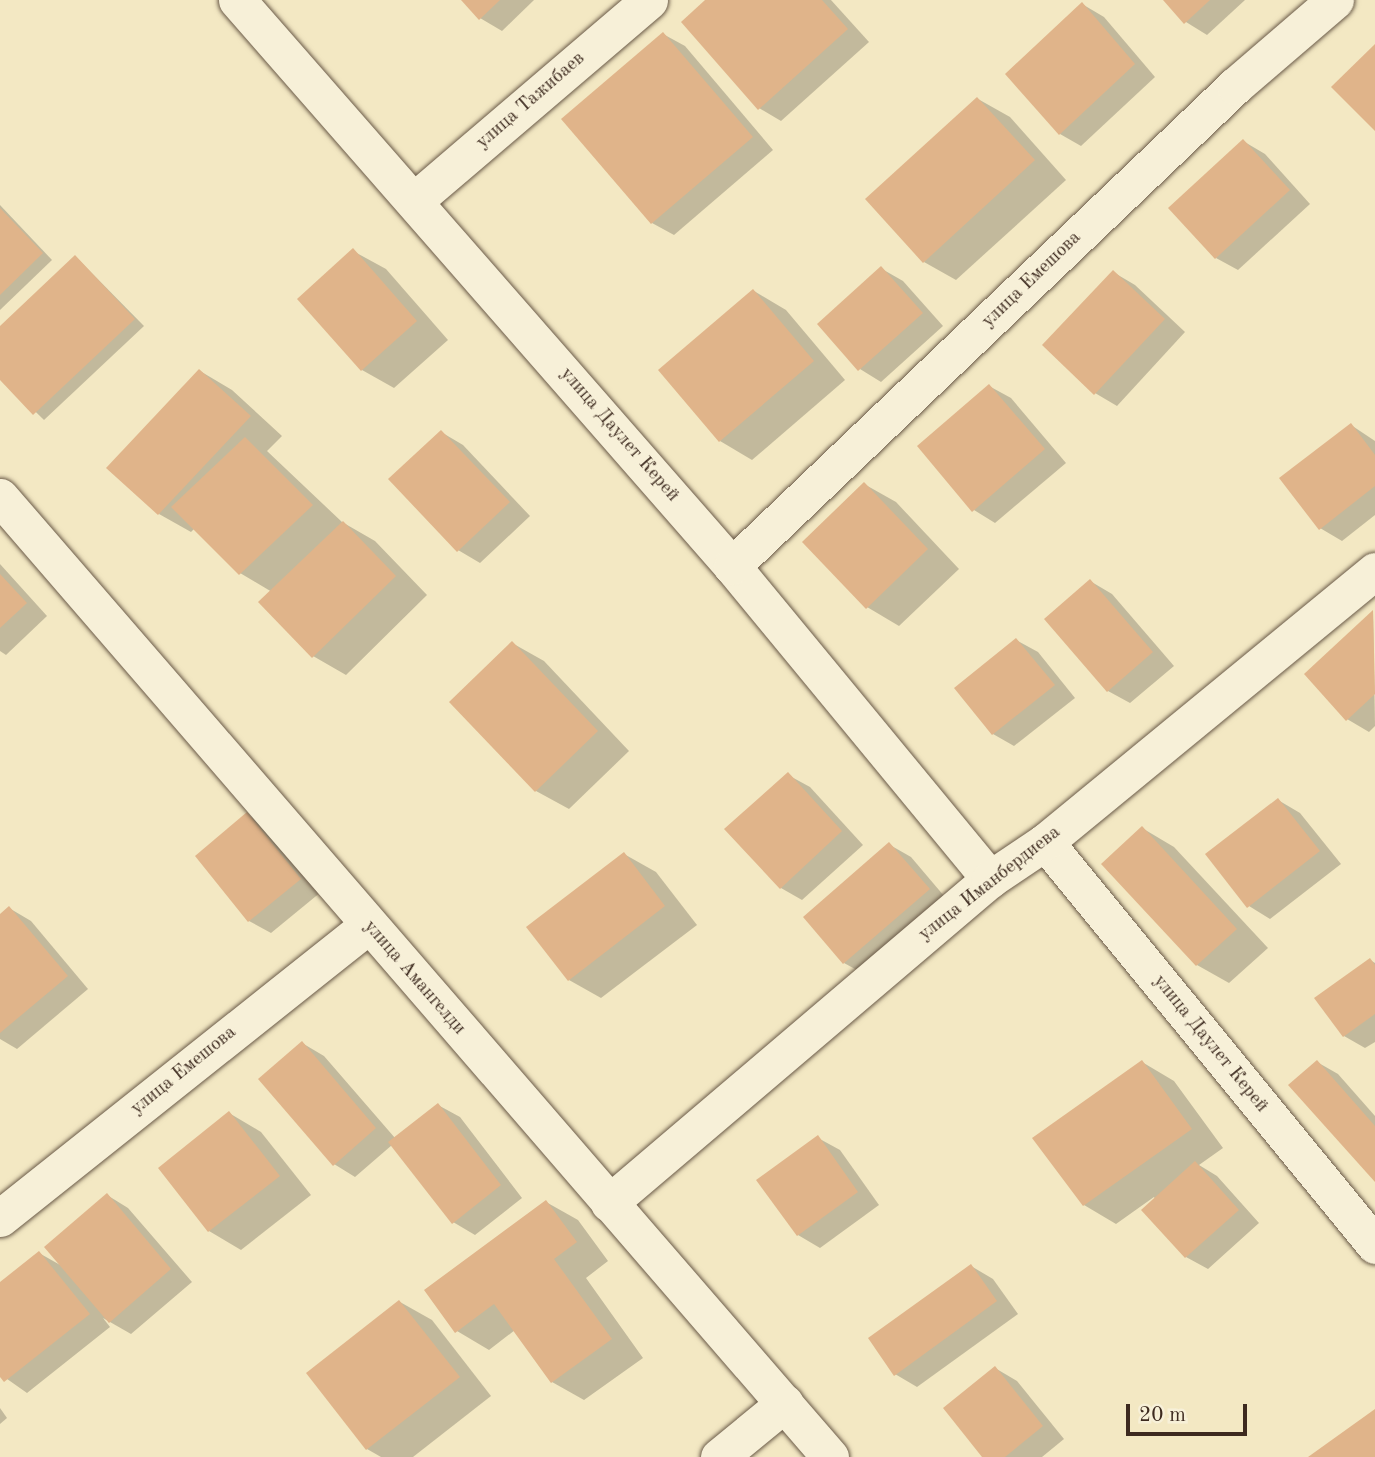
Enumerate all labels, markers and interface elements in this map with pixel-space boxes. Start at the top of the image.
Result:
street label: улица Тажибаев [472,48,590,154]
street label: улица Емешова [978,227,1086,333]
street label: улица Даулет Керей [555,363,683,507]
street label: улица Иманбердиева [915,822,1065,946]
street label: улица Амангелди [358,916,470,1040]
street label: улица Даулет Керей [1148,971,1272,1117]
street label: улица Емешова [127,1022,241,1120]
scale bar [1130,1390,1251,1434]
text: 20 m [1139,1405,1186,1426]

